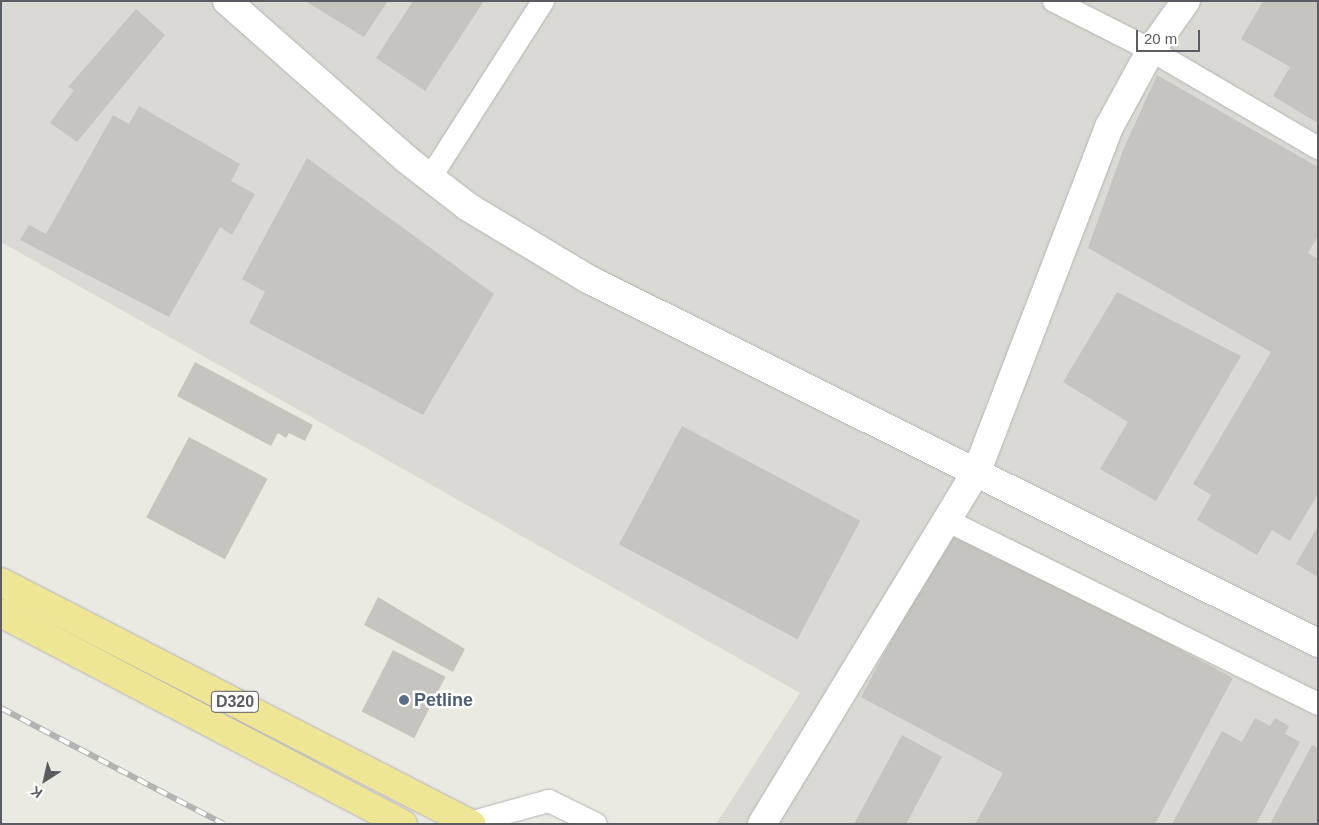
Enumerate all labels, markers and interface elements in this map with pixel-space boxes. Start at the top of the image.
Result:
scale bar [1139,20,1203,52]
text: 20 m [1144,30,1177,47]
road number: D320 [210,689,260,716]
place label: Petline [414,689,473,711]
marker: Petline [398,694,410,706]
north arrow [20,755,70,805]
text: K [28,783,45,802]

